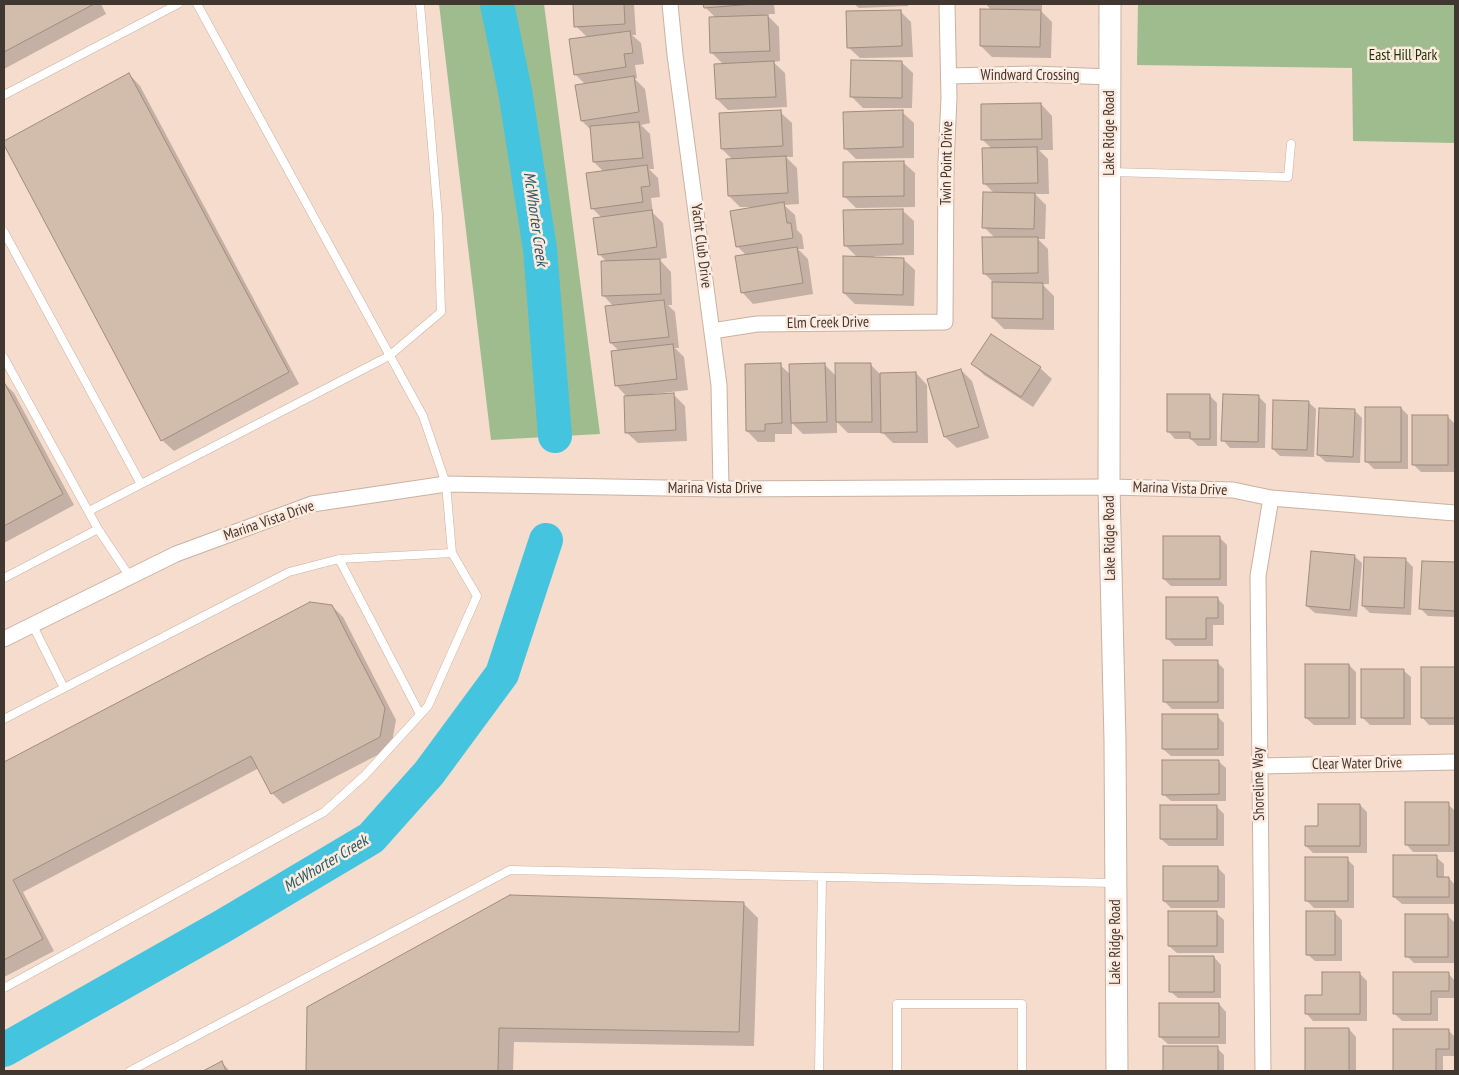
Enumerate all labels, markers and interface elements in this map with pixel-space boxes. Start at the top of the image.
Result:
park label: East Hill Park [1369,47,1437,65]
street label: Windward Crossing [981,67,1079,85]
street label: Lake Ridge Road [1101,90,1119,176]
street label: Twin Point Drive [937,121,957,205]
water label: McWhorter Creek [519,171,551,267]
street label: Yacht Club Drive [687,203,715,289]
street label: Elm Creek Drive [787,313,869,333]
street label: Marina Vista Drive [1132,478,1228,500]
street label: Marina Vista Drive [668,480,762,498]
street label: Lake Ridge Road [1100,495,1120,581]
street label: Marina Vista Drive [221,497,317,545]
street label: Shoreline Way [1249,747,1269,821]
street label: Clear Water Drive [1312,754,1402,774]
water label: McWhorter Creek [280,831,372,897]
street label: Lake Ridge Road [1107,899,1125,985]

